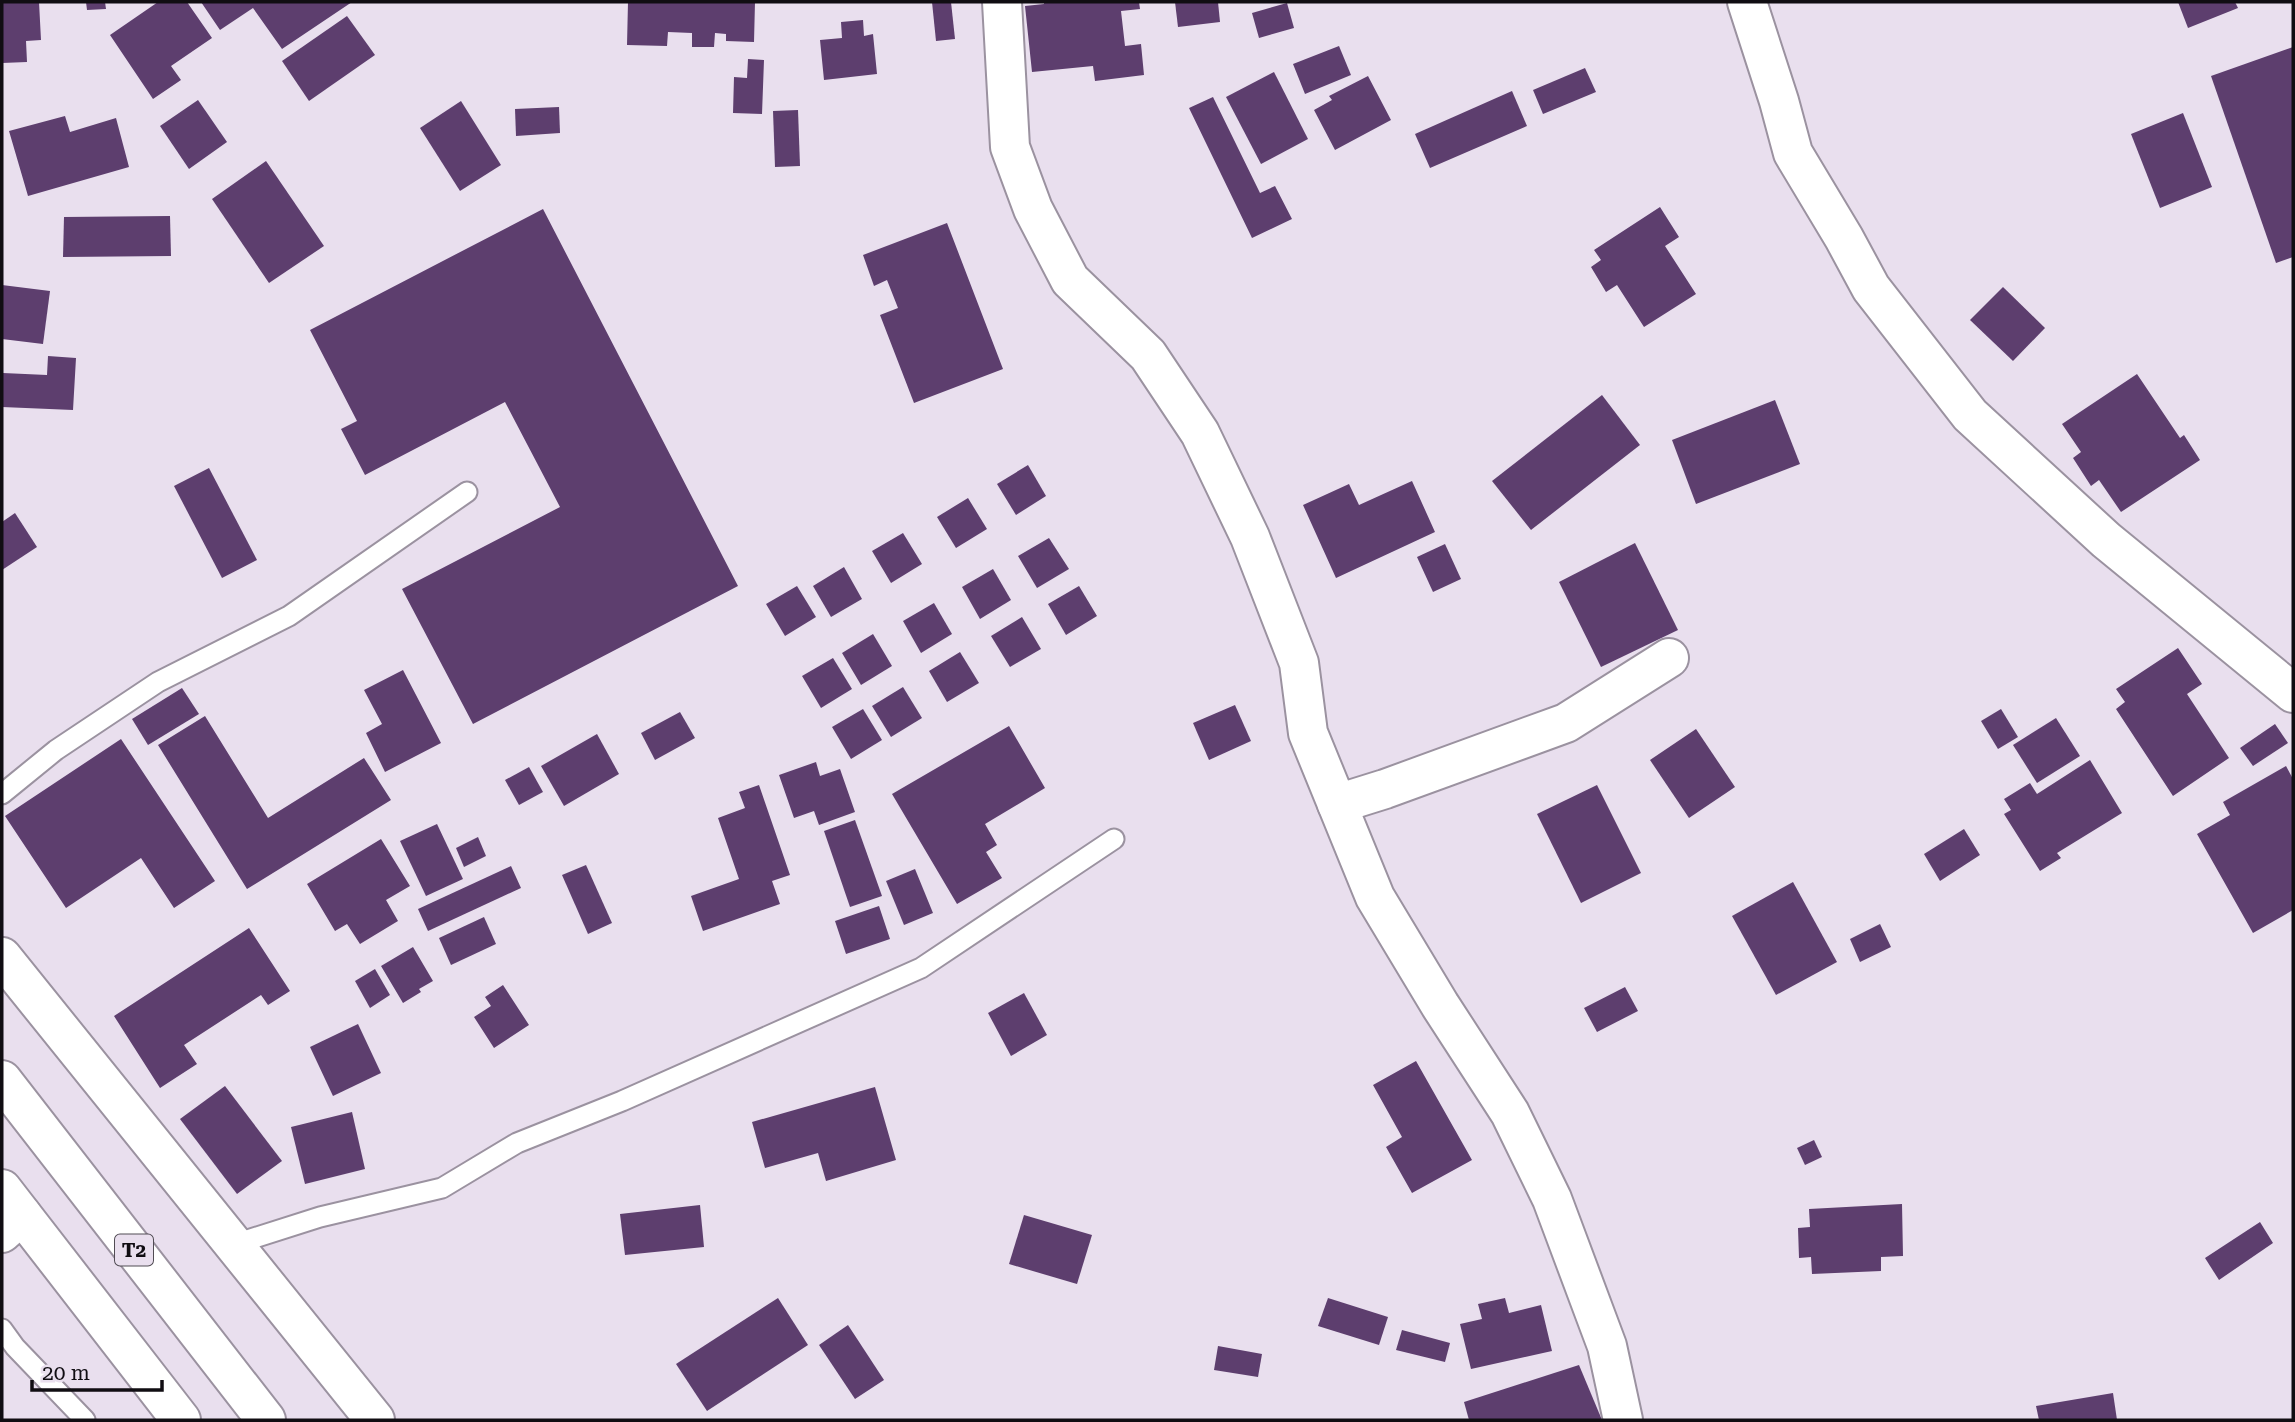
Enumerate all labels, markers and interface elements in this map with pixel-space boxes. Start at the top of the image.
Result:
road number: T2 [115,1234,153,1266]
scale bar [32,1348,161,1392]
text: 20 m [42,1361,90,1385]

